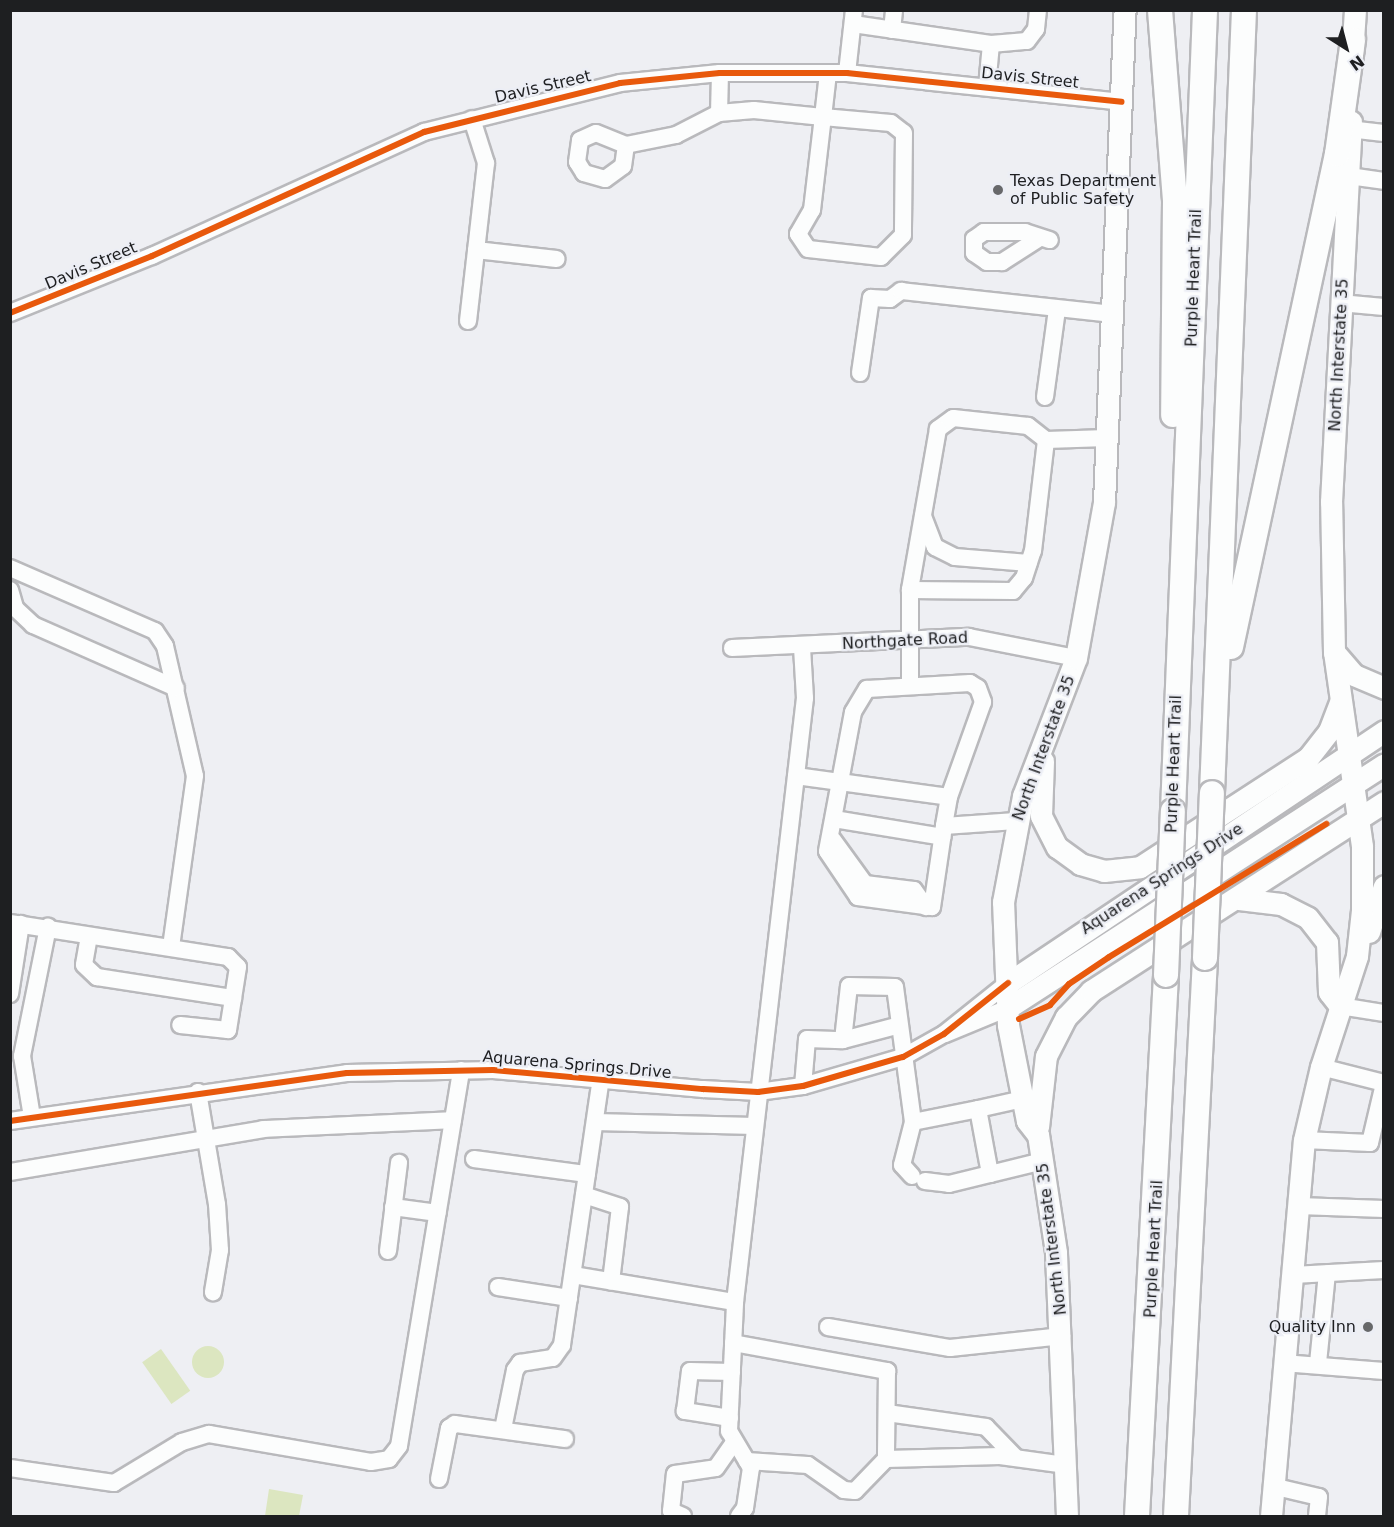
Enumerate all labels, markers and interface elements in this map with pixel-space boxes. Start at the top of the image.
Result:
north arrow [1316,18,1376,78]
text: N [1346,51,1368,75]
street label: Davis Street [980,63,1080,93]
street label: Davis Street [493,67,593,107]
place label: Texas Department of Public Safety [1010,171,1156,209]
marker: Texas Department of Public Safety [991,183,1005,197]
street label: Purple Heart Trail [1182,209,1206,347]
street label: Davis Street [42,238,140,294]
street label: North Interstate 35 [1325,278,1353,432]
street label: Northgate Road [842,628,968,654]
street label: North Interstate 35 [1009,673,1079,823]
street label: Purple Heart Trail [1162,695,1186,833]
street label: Aquarena Springs Drive [1077,819,1247,939]
street label: Aquarena Springs Drive [482,1047,672,1083]
street label: North Interstate 35 [1033,1162,1071,1316]
street label: Purple Heart Trail [1141,1180,1167,1318]
place label: Quality Inn [1269,1317,1356,1337]
marker: Quality Inn [1361,1320,1375,1334]

